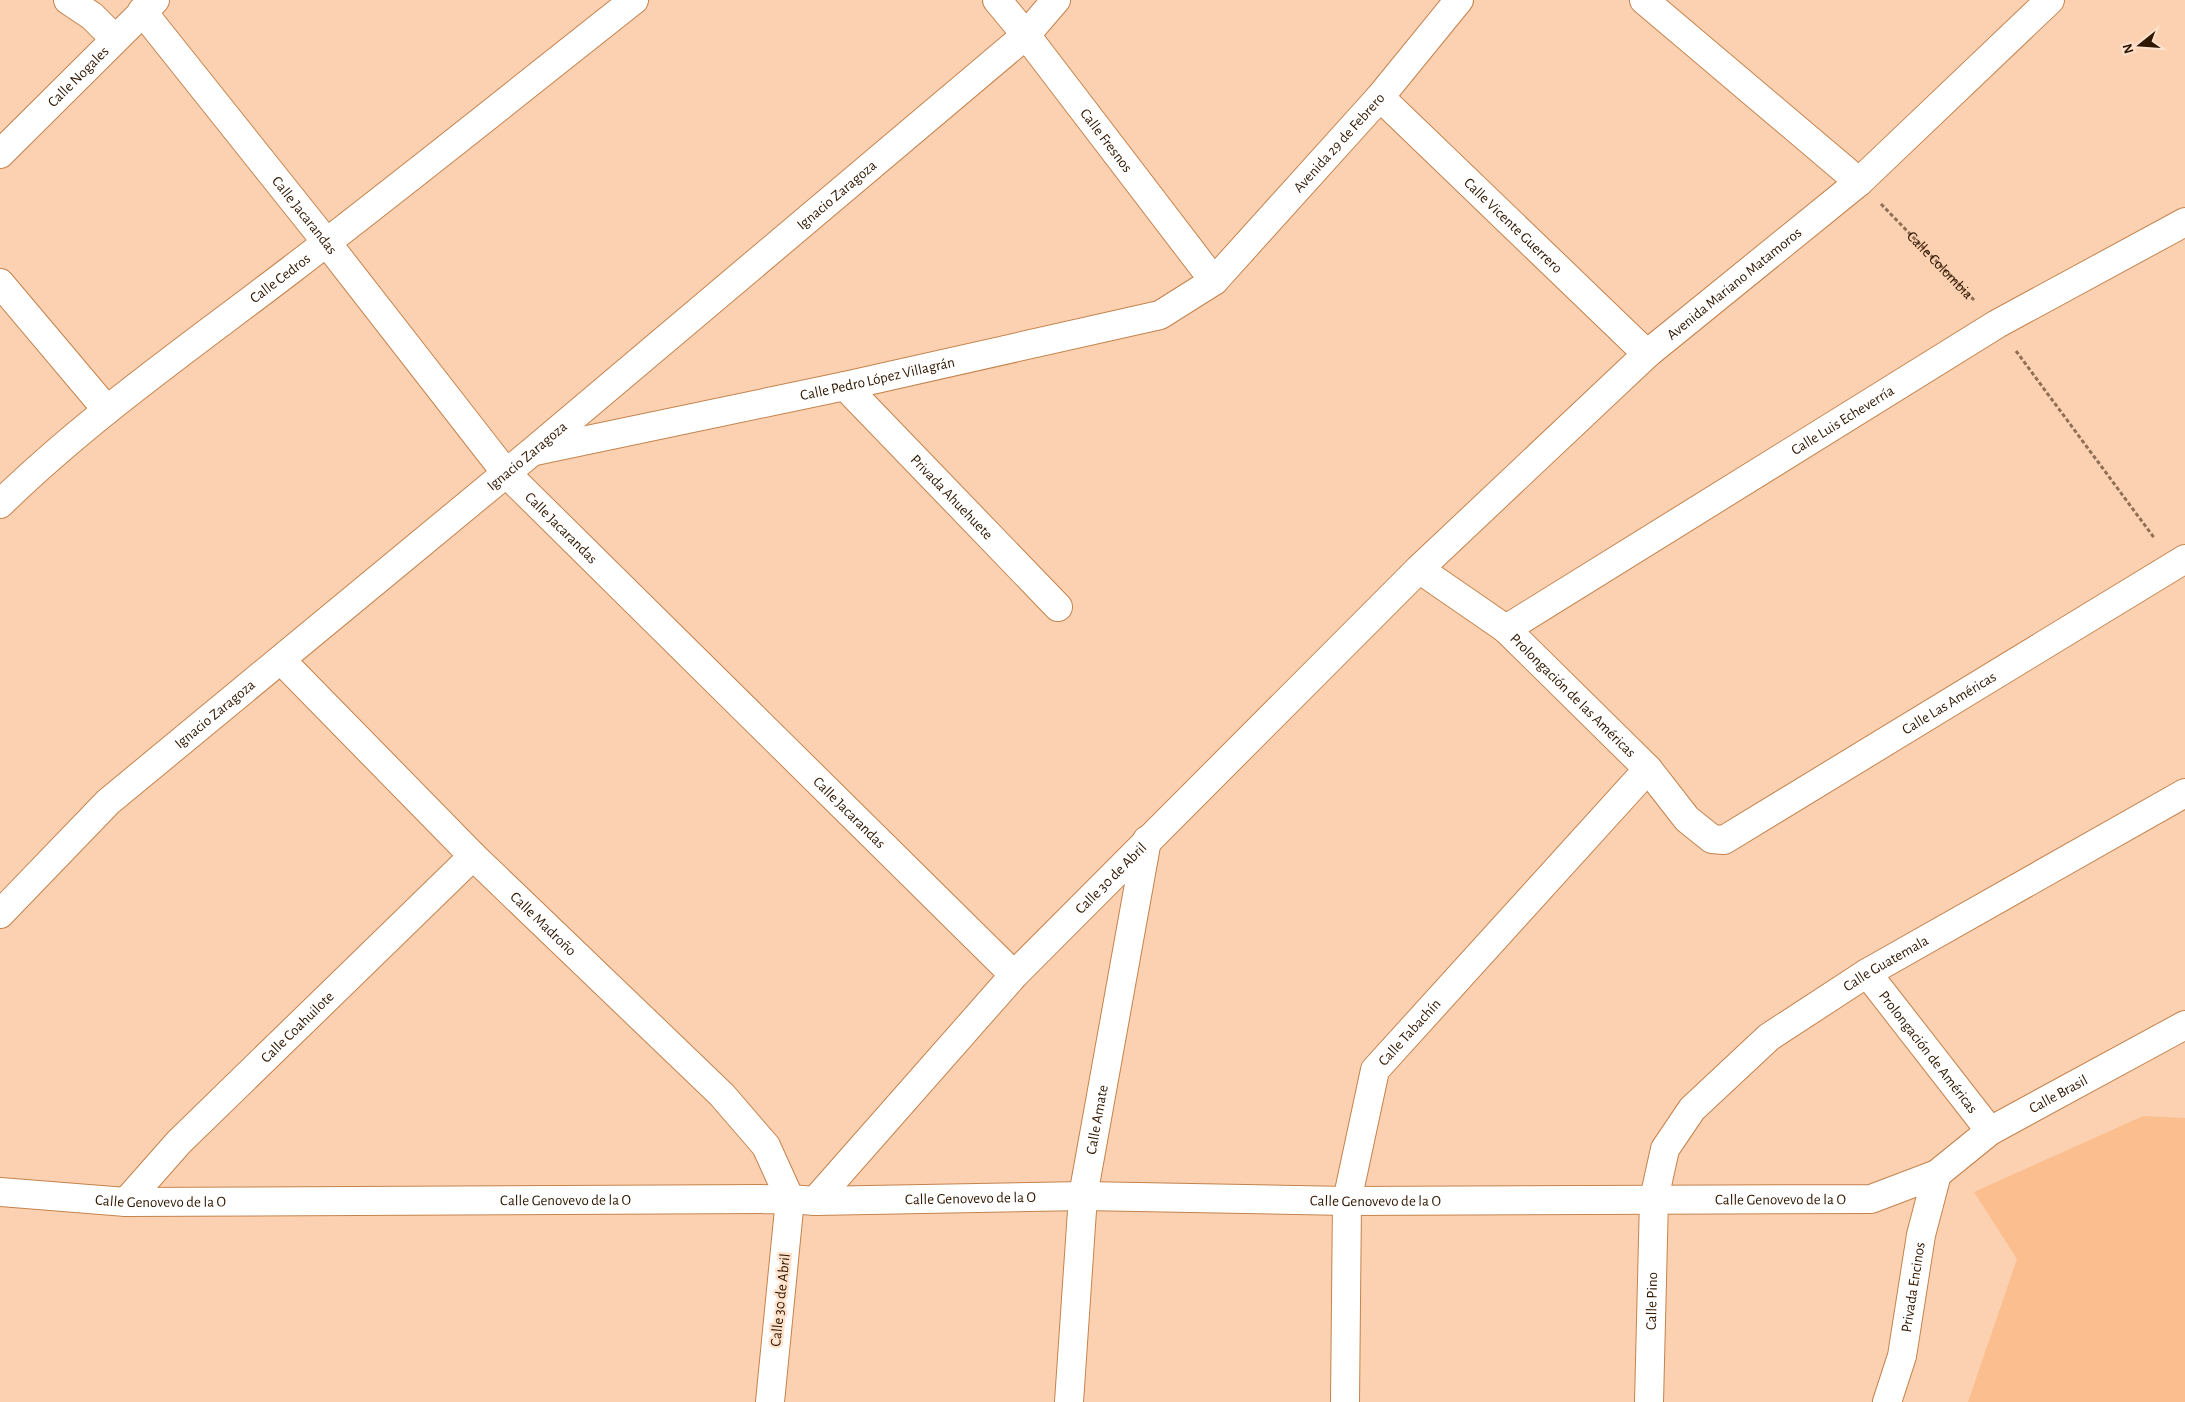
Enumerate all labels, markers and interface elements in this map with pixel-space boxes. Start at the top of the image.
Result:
north arrow [2115,20,2165,70]
text: N [2120,42,2137,55]
street label: Calle Nogales [45,44,112,110]
street label: Avenida 29 de Febrero [1291,90,1388,195]
street label: Calle Fresnos [1077,106,1135,175]
street label: Ignacio Zaragoza [794,158,880,233]
street label: Calle Jacarandas [269,174,340,257]
street label: Calle Vicente Guerrero [1461,175,1565,276]
street label: Avenida Mariano Matamoros [1664,225,1805,343]
street label: Calle Colombia [1904,229,1976,302]
street label: Calle Cedros [247,251,313,306]
street label: Calle Pedro López Villagrán [799,355,956,403]
street label: Calle Luis Echeverría [1789,383,1897,458]
street label: Ignacio Zaragoza [484,419,570,494]
street label: Privada Ahuehuete [908,452,996,543]
street label: Calle Jacarandas [522,489,600,567]
street label: Prolongación de las Américas [1507,631,1638,760]
street label: Calle Las Américas [1900,669,1999,738]
street label: Ignacio Zaragoza [172,677,258,752]
street label: Calle Jacarandas [810,774,888,851]
street label: Calle 30 de Abril [1073,840,1149,917]
street label: Calle Madroño [507,889,579,959]
street label: Calle Guatemala [1841,933,1931,994]
street label: Prolongación de Américas [1876,988,1980,1116]
street label: Calle Coahuilote [258,989,337,1066]
street label: Calle Tabachín [1376,996,1444,1069]
street label: Calle Brasil [2027,1072,2090,1116]
street label: Calle Amate [1084,1084,1111,1156]
street label: Calle Genovevo de la O [905,1190,1036,1207]
street label: Calle Genovevo de la O [1715,1192,1846,1208]
street label: Calle Genovevo de la O [95,1193,226,1210]
street label: Calle Genovevo de la O [500,1193,631,1208]
street label: Calle Genovevo de la O [1310,1193,1441,1209]
street label: Privada Encinos [1899,1241,1928,1334]
street label: Calle 30 de Abril [768,1253,793,1347]
street label: Calle Pino [1644,1272,1660,1330]

